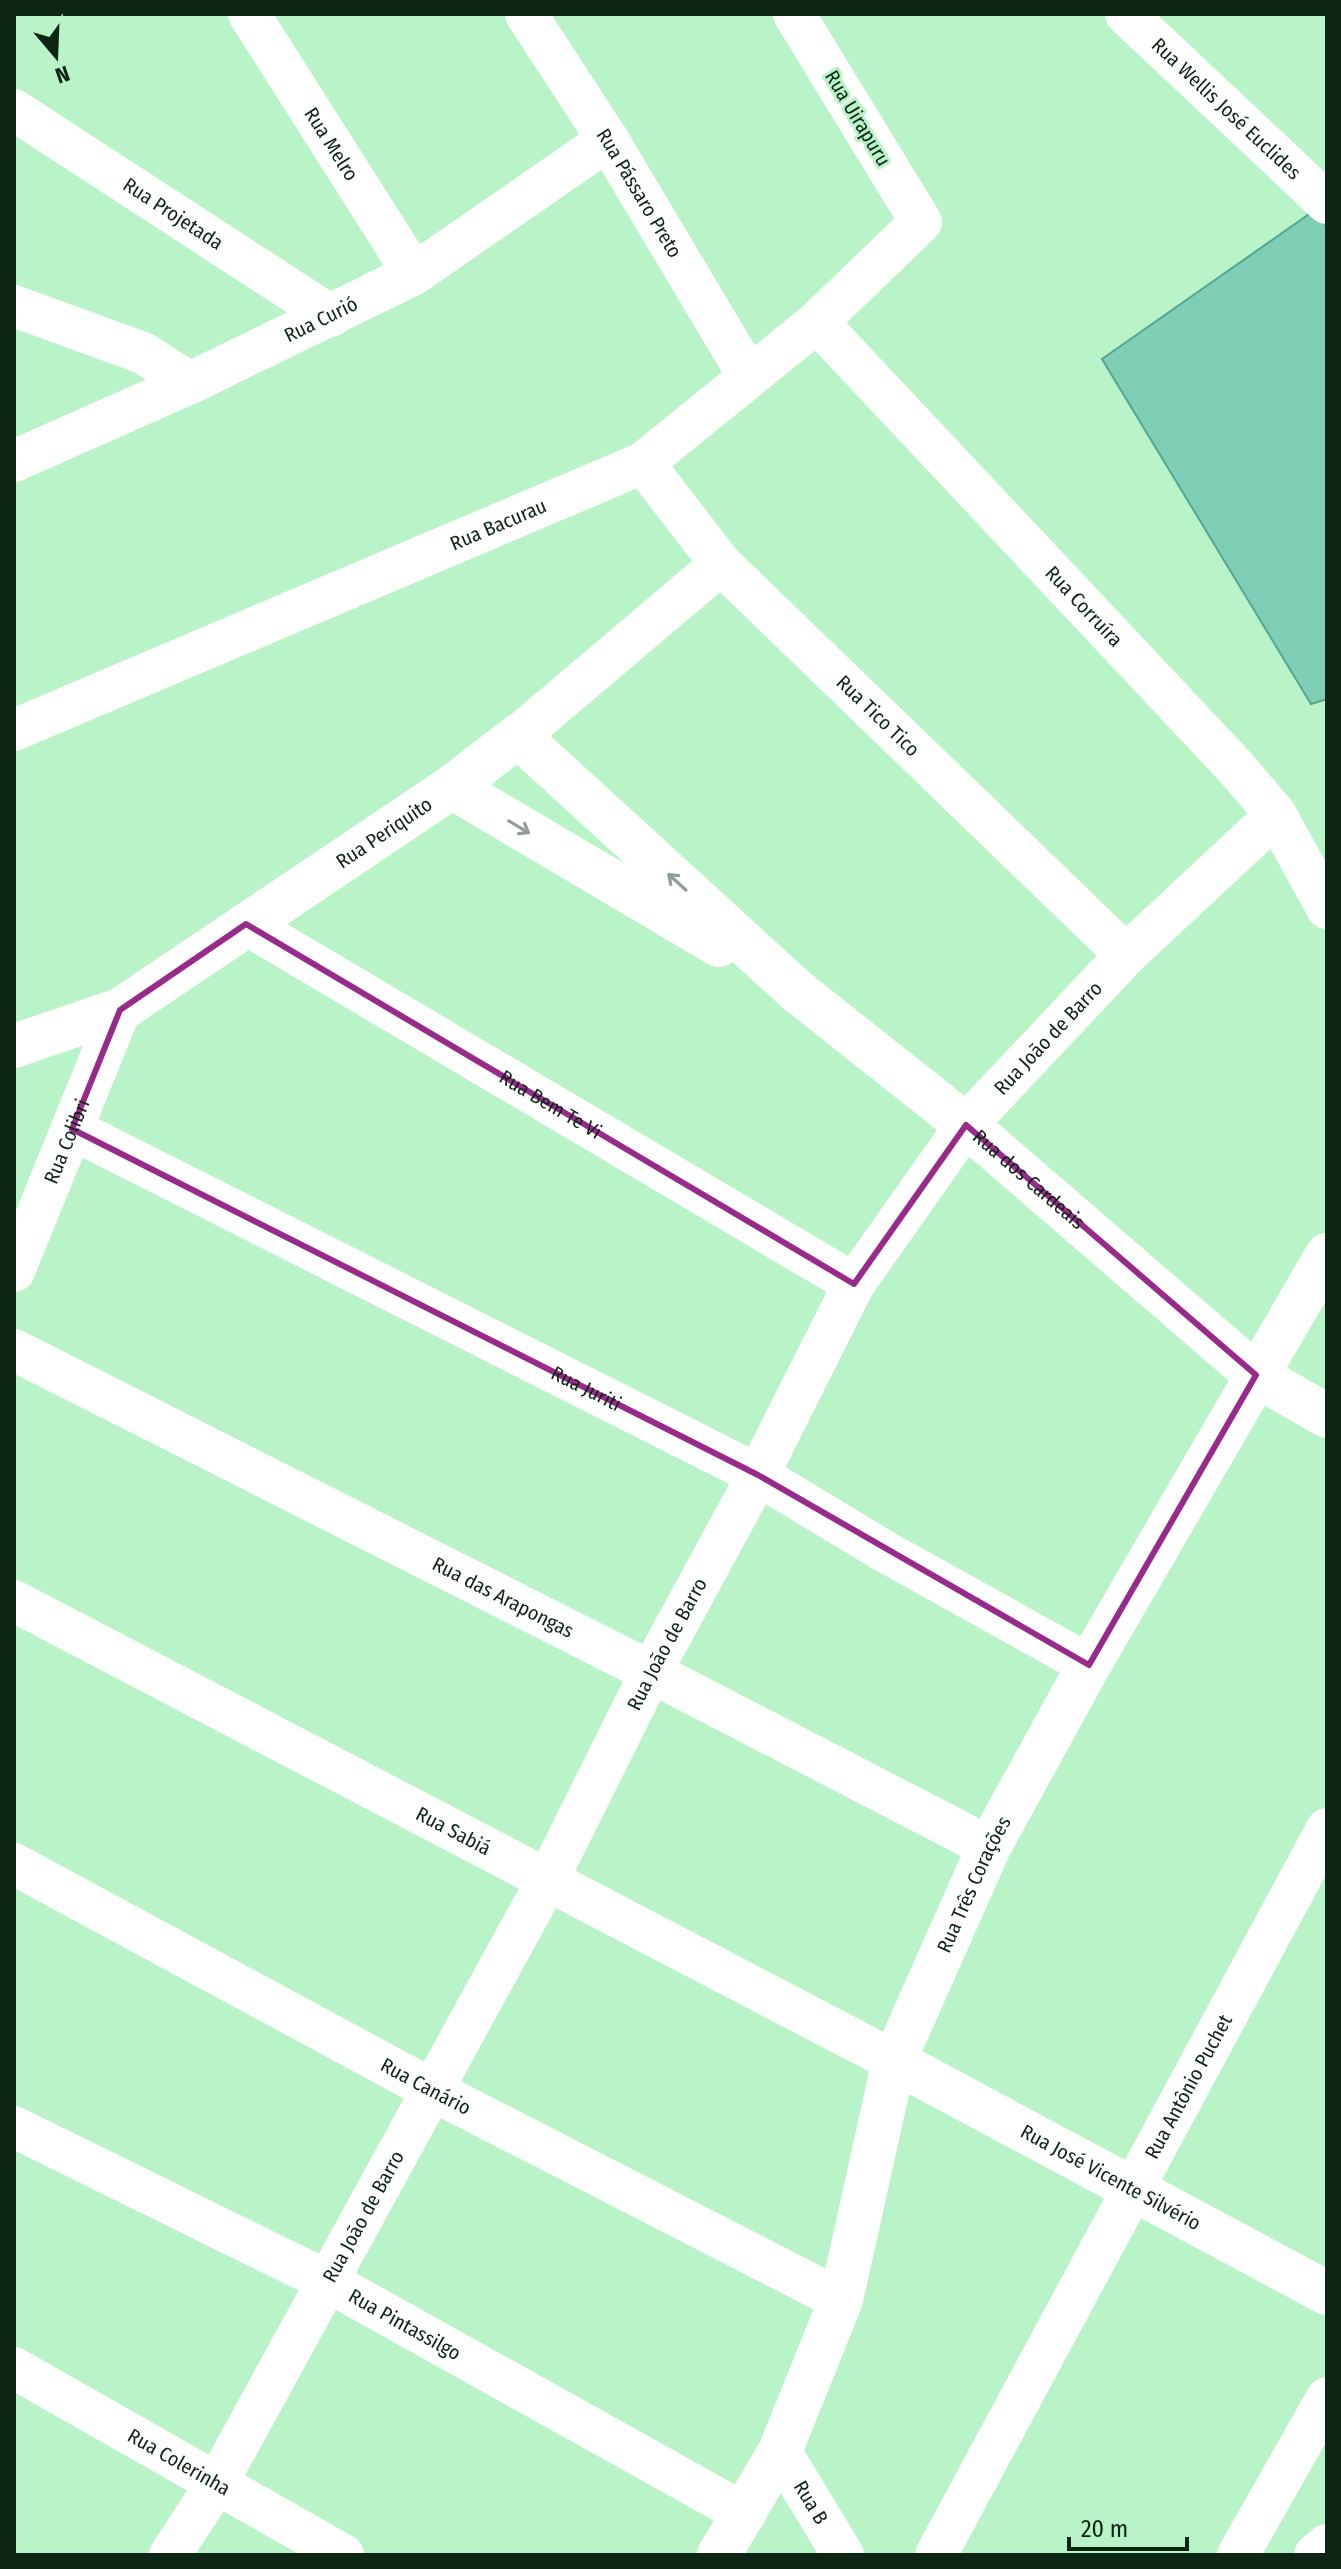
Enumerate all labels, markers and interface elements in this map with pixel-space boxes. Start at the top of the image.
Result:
north arrow [16,16,96,96]
street label: Rua Wellis José Euclides [1147,33,1306,184]
text: N [52,60,73,89]
street label: Rua Uirapuru [820,66,896,170]
street label: Rua Melro [299,103,364,185]
street label: Rua Pássaro Preto [592,124,687,262]
street label: Rua Projetada [119,172,228,255]
street label: Rua Curió [280,291,361,347]
street label: Rua Bacurau [446,493,550,555]
street label: Rua Corruíra [1040,561,1128,652]
street label: Rua Tico Tico [831,670,925,761]
street label: Rua Periquito [331,792,437,873]
one-way arrow [507,819,530,835]
one-way arrow [668,873,688,891]
street label: Rua João de Barro [989,976,1107,1100]
street label: Rua Bem Te Vi [495,1065,606,1144]
street label: Rua Colibri [39,1095,95,1187]
street label: Rua dos Cardeais [968,1124,1090,1234]
street label: Rua Juriti [547,1361,625,1416]
street label: Rua das Arapongas [428,1551,578,1643]
street label: Rua João de Barro [622,1574,712,1714]
street label: Rua Sabiá [412,1801,495,1860]
street label: Rua Três Corações [932,1812,1016,1956]
street label: Rua Antônio Puchet [1140,2010,1237,2163]
street label: Rua Canário [377,2053,475,2120]
street label: Rua José Vicente Silvério [1017,2119,1205,2235]
street label: Rua João de Barro [317,2146,409,2287]
street label: Rua Pintassilgo [345,2284,465,2365]
street label: Rua Colerinha [124,2423,235,2501]
street label: Rua B [789,2476,834,2529]
scale bar [1069,2501,1187,2551]
text: 20 m [1081,2515,1128,2543]

